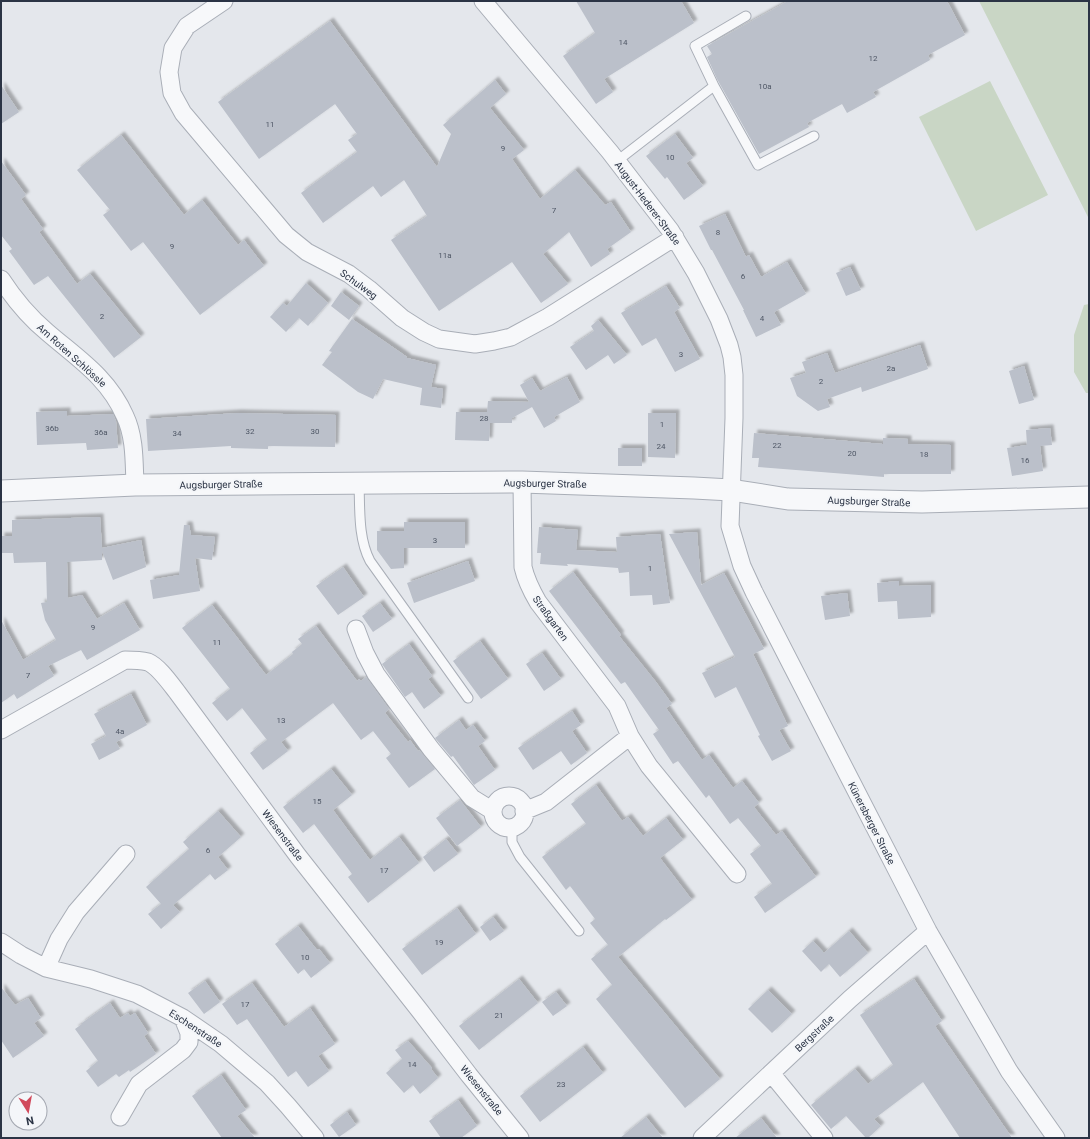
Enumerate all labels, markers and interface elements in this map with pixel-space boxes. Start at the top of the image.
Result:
house number: 14 [619,38,628,47]
house number: 12 [869,54,878,63]
house number: 10a [758,82,772,91]
house number: 11 [266,120,275,129]
house number: 9 [501,144,505,153]
house number: 10 [666,153,675,162]
street label: August-Hederer-Straße [613,159,683,247]
house number: 7 [552,206,557,215]
house number: 8 [716,228,721,237]
house number: 9 [170,242,174,251]
house number: 11a [438,251,452,260]
street label: Schulweg [338,267,379,302]
house number: 6 [741,272,746,281]
house number: 2 [100,312,105,321]
house number: 4 [760,314,765,323]
street label: Am Roten Schlössle [35,321,108,389]
house number: 3 [679,350,683,359]
house number: 2a [887,364,895,373]
house number: 2 [819,377,824,386]
house number: 28 [480,414,489,423]
house number: 1 [660,420,664,429]
house number: 36b [45,424,59,433]
house number: 32 [246,427,255,436]
house number: 30 [311,427,320,436]
house number: 36a [94,428,108,437]
house number: 34 [173,429,182,438]
house number: 22 [773,441,782,450]
house number: 24 [657,442,666,451]
house number: 20 [848,449,857,458]
house number: 18 [920,450,929,459]
house number: 16 [1021,456,1030,465]
street label: Augsburger Straße [503,477,587,490]
street label: Augsburger Straße [179,478,263,491]
street label: Augsburger Straße [827,495,911,508]
house number: 3 [433,536,437,545]
house number: 1 [648,564,652,573]
street label: Straßgarten [531,594,570,643]
house number: 9 [91,623,95,632]
house number: 11 [213,638,222,647]
house number: 7 [26,671,31,680]
house number: 13 [277,716,286,725]
house number: 4a [116,727,124,736]
street label: Künersberger Straße [846,780,897,866]
house number: 15 [313,797,322,806]
street label: Wiesenstraße [260,808,305,863]
house number: 6 [206,846,211,855]
house number: 17 [380,866,389,875]
house number: 19 [435,938,444,947]
house number: 10 [301,953,310,962]
house number: 17 [241,1000,250,1009]
street label: Eschenstraße [167,1007,224,1050]
house number: 21 [495,1011,504,1020]
street label: Bergstraße [793,1013,836,1054]
house number: 14 [408,1060,417,1069]
street label: Wiesenstraße [458,1063,505,1117]
house number: 23 [557,1080,566,1089]
north arrow [8,1091,48,1131]
text: N [25,1113,35,1127]

